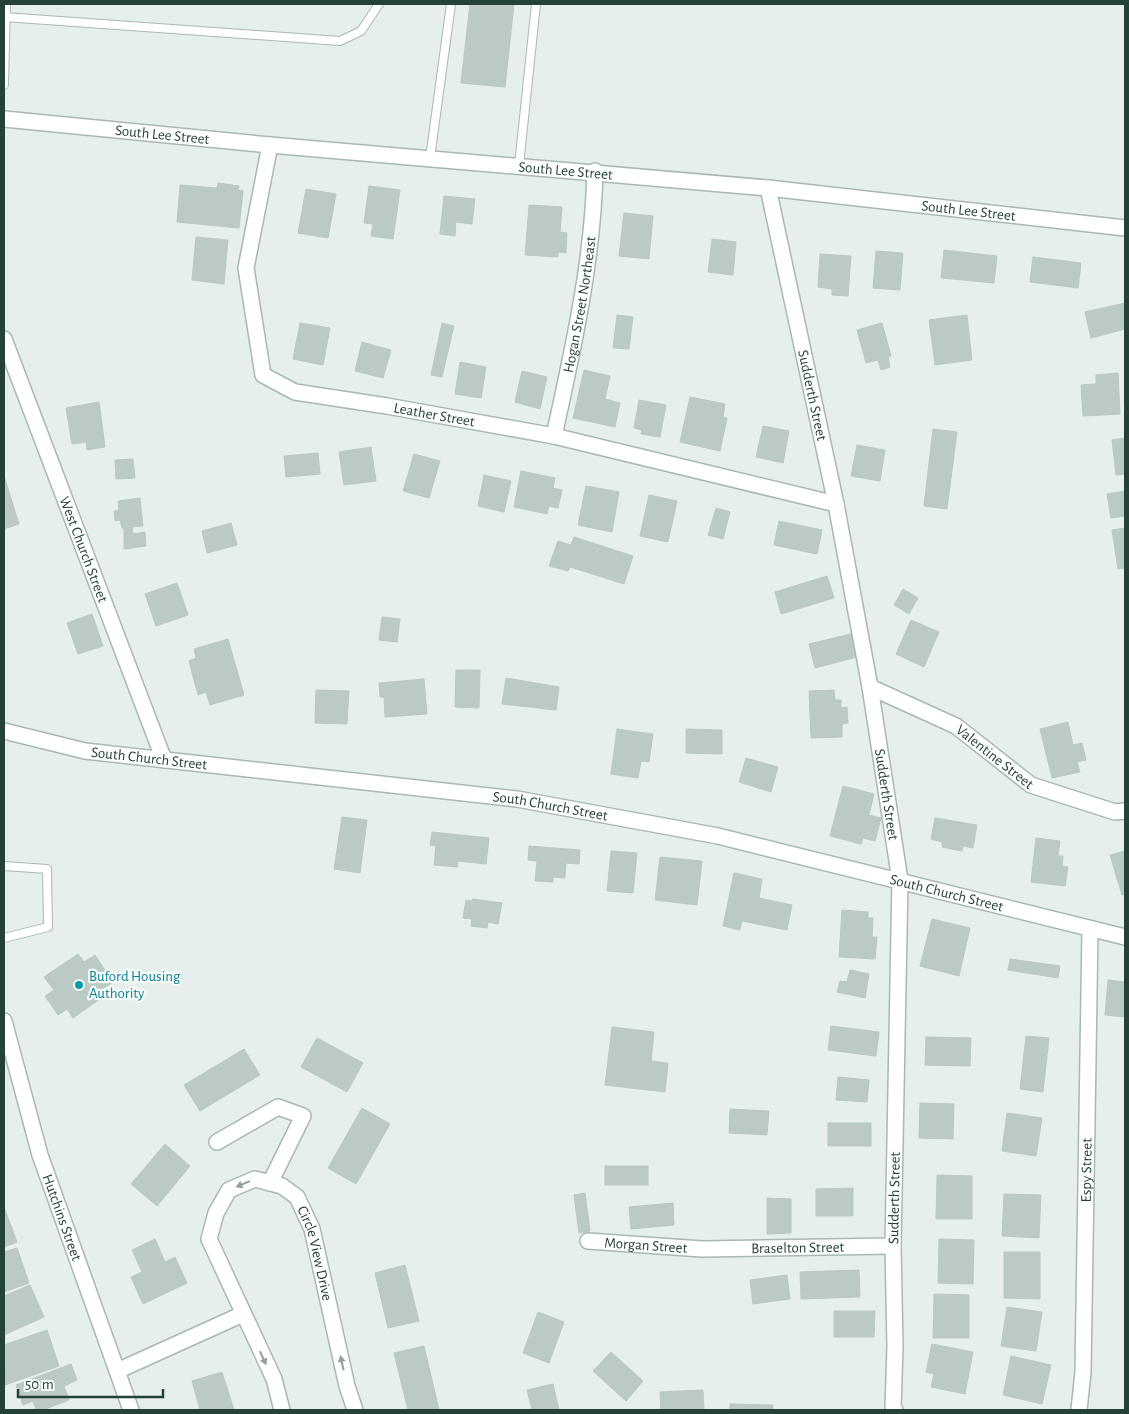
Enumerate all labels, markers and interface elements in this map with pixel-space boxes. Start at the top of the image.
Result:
street label: South Lee Street [114,123,210,147]
street label: South Lee Street [518,159,614,183]
street label: South Lee Street [921,198,1017,224]
street label: Hogan Street Northeast [561,235,599,374]
street label: Sudderth Street [795,349,829,442]
street label: Leather Street [392,400,476,430]
street label: West Church Street [57,495,110,605]
street label: Valentine Street [953,722,1036,792]
street label: South Church Street [90,745,208,773]
street label: Sudderth Street [872,748,901,841]
street label: South Church Street [492,789,609,824]
street label: South Church Street [888,872,1005,915]
place label: Buford Housing Authority [89,969,181,1001]
marker: Buford Housing Authority [73,979,85,991]
street label: Espy Street [1079,1138,1095,1203]
street label: Sudderth Street [886,1151,903,1244]
street label: Hutchins Street [39,1172,84,1263]
one-way arrow [236,1181,250,1189]
street label: Circle View Drive [294,1204,335,1302]
street label: Morgan Street [604,1235,688,1256]
street label: Braselton Street [751,1240,845,1256]
one-way arrow [260,1351,268,1365]
one-way arrow [338,1356,346,1371]
scale bar [18,1366,162,1398]
text: 50 m [25,1377,54,1392]

